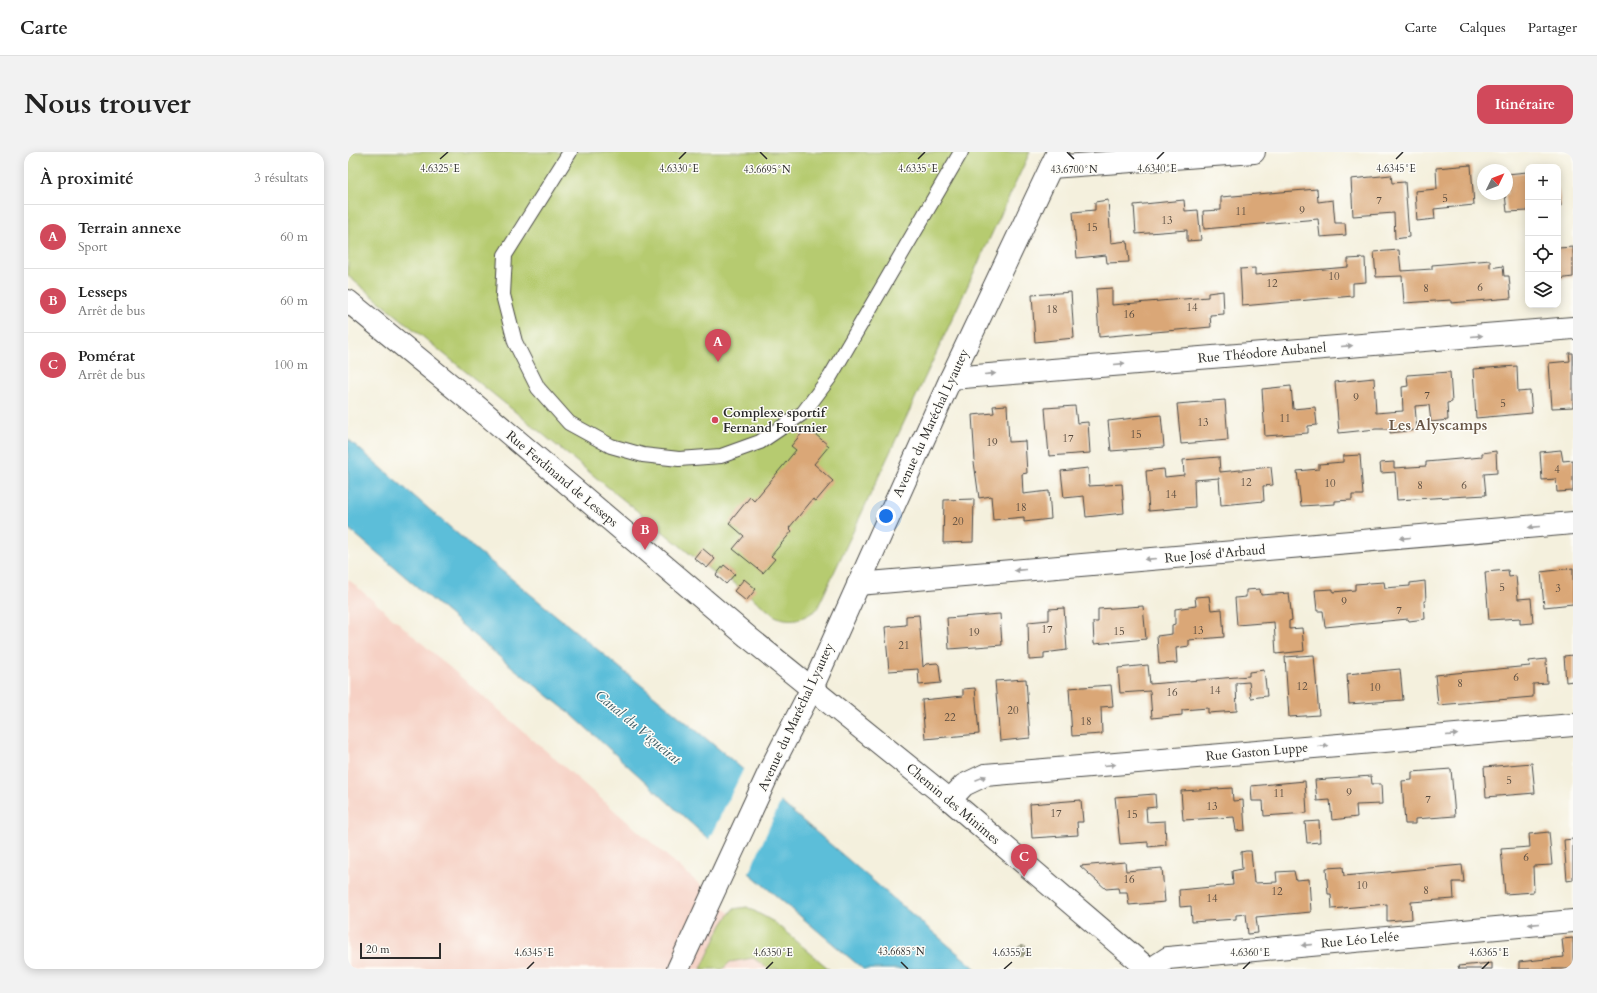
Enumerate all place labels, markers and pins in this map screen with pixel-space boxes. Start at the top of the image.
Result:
pin: A [705,329,731,362]
place label: Complexe sportif Fernand Fournier [723,404,828,437]
marker: Complexe sportif Fernand Fournier [710,415,720,425]
pin: B [632,517,658,550]
pin: C [1011,844,1037,877]

